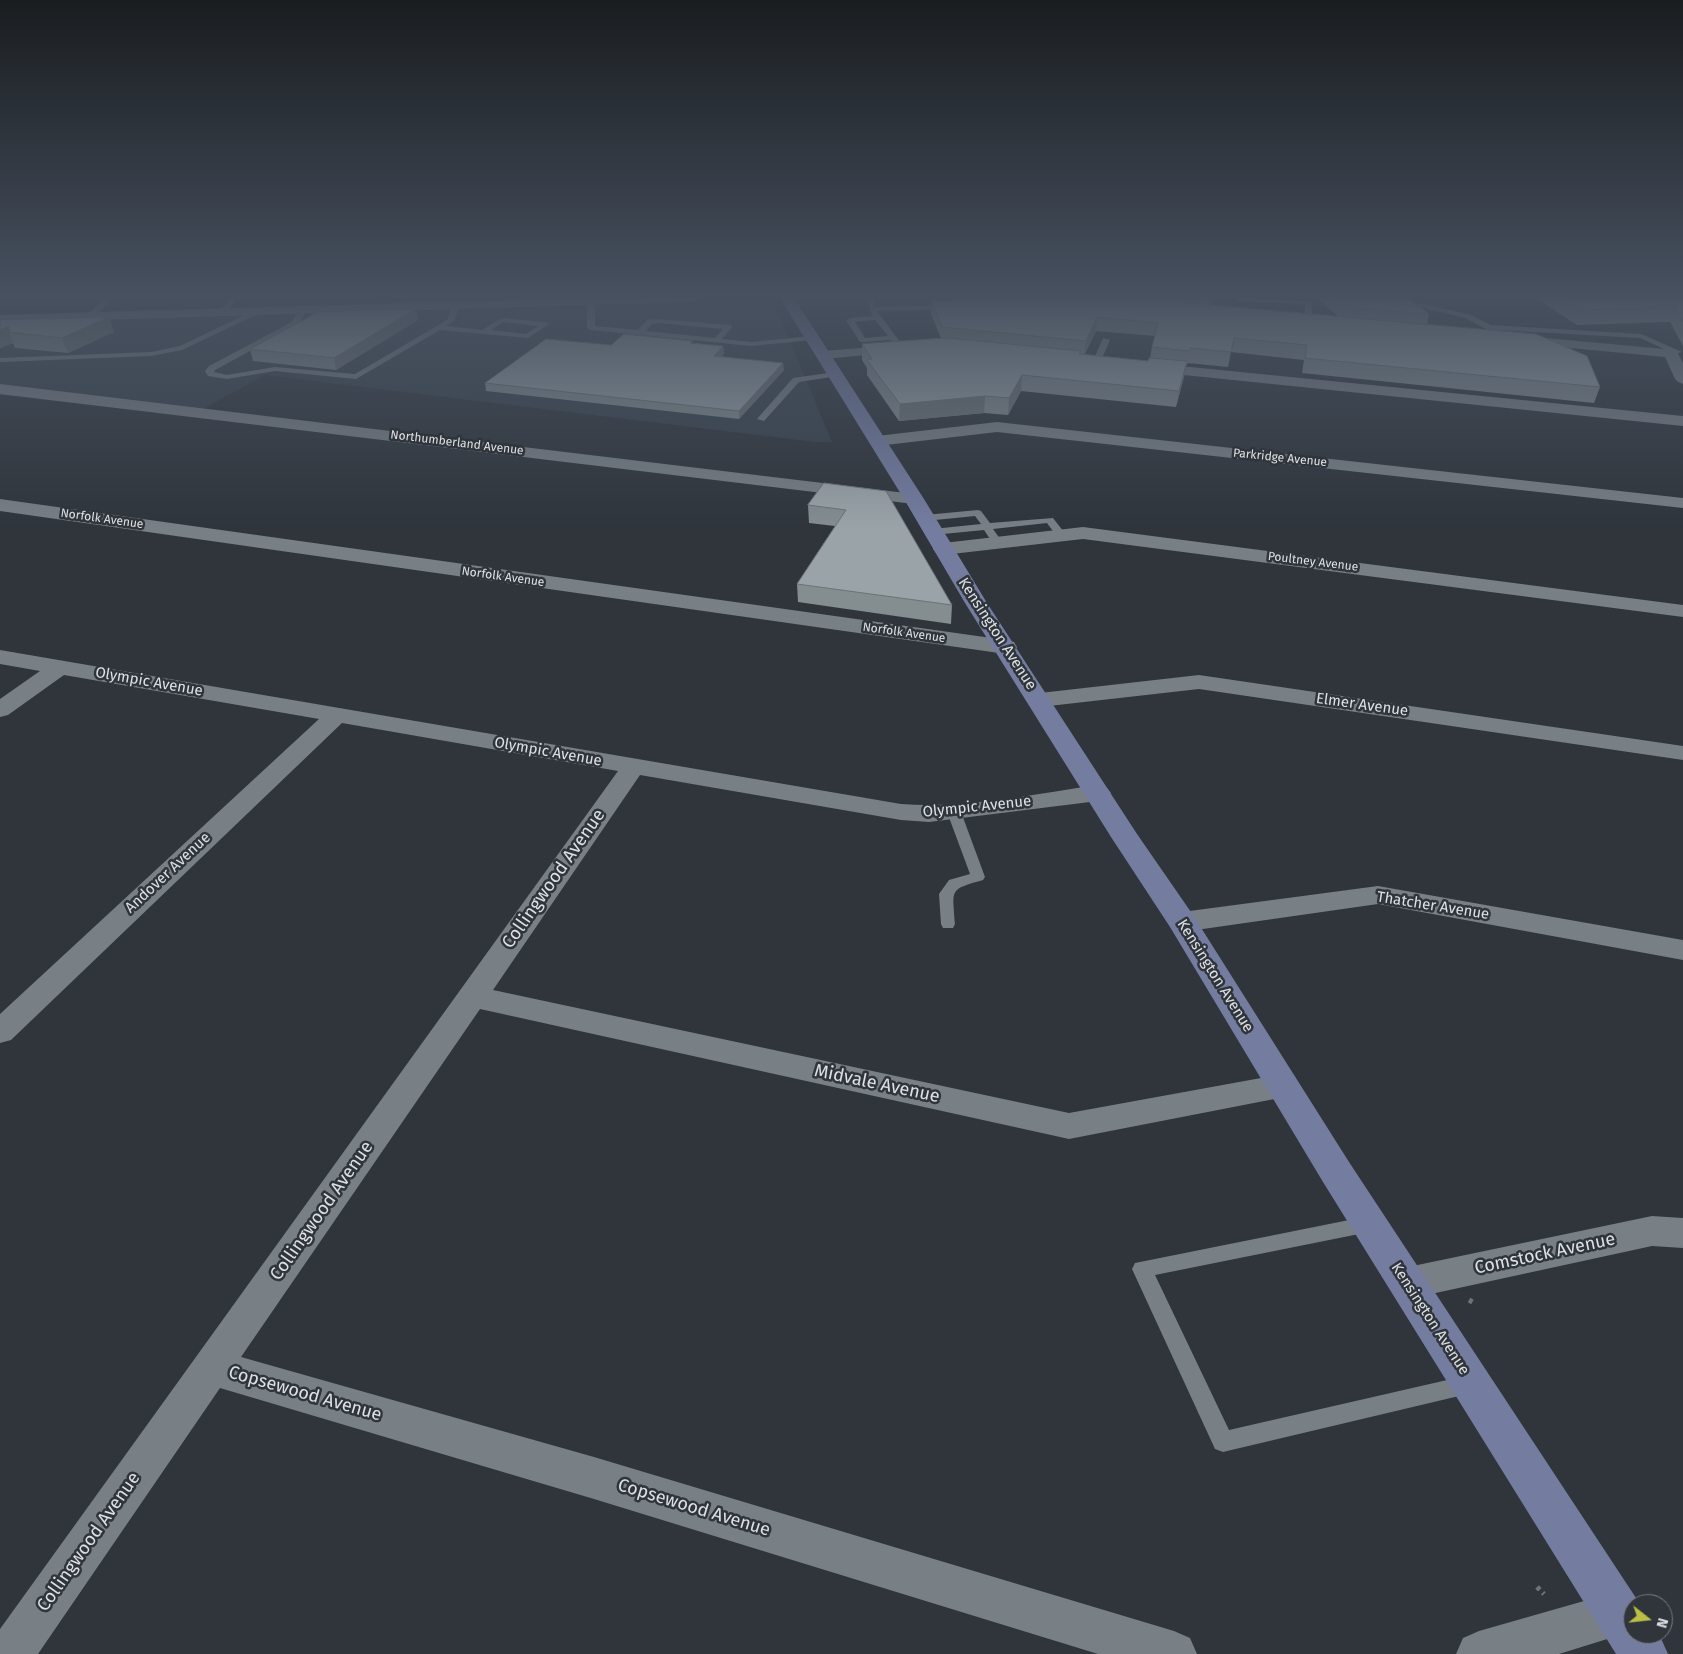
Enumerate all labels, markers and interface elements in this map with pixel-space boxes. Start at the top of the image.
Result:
street label: Northumberland Avenue [390,428,524,458]
street label: Parkridge Avenue [1232,446,1328,470]
street label: Norfolk Avenue [60,506,144,532]
street label: Poultney Avenue [1267,549,1359,575]
street label: Norfolk Avenue [461,564,545,590]
street label: Kensington Avenue [954,575,1040,693]
street label: Norfolk Avenue [862,620,946,646]
street label: Olympic Avenue [94,664,204,700]
street label: Elmer Avenue [1315,690,1409,720]
street label: Olympic Avenue [493,734,603,770]
street label: Olympic Avenue [922,792,1032,822]
street label: Collingwood Avenue [498,805,610,953]
street label: Andover Avenue [122,829,214,917]
street label: Thatcher Avenue [1376,888,1490,924]
street label: Kensington Avenue [1173,916,1257,1036]
street label: Midvale Avenue [812,1060,942,1108]
street label: Collingwood Avenue [266,1137,378,1285]
street label: Comstock Avenue [1473,1229,1617,1279]
street label: Kensington Avenue [1387,1260,1473,1378]
street label: Copsewood Avenue [226,1362,384,1426]
street label: Collingwood Avenue [33,1468,145,1616]
street label: Copsewood Avenue [615,1475,773,1541]
north arrow [1623,1594,1673,1644]
text: N [1652,1616,1671,1630]

